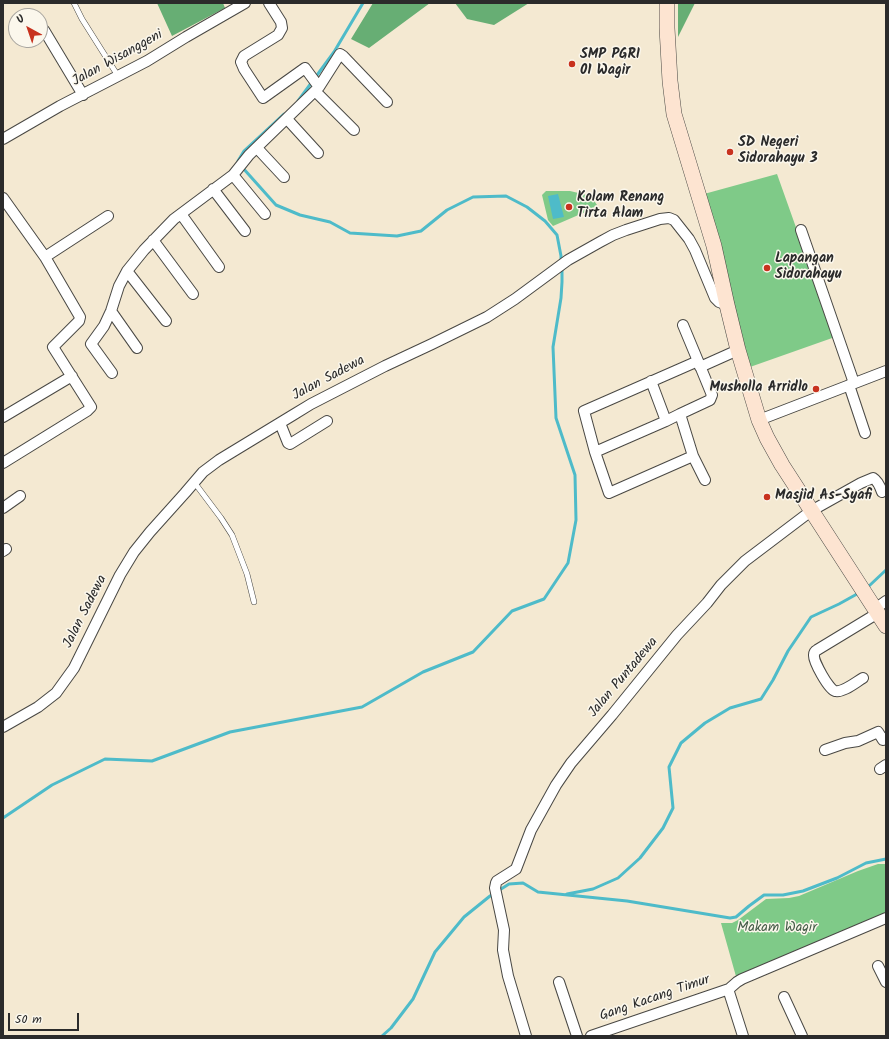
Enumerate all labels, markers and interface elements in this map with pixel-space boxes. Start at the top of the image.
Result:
north arrow [8,8,48,48]
text: U [13,11,29,29]
street label: Jalan Wisanggeni [70,27,166,91]
place label: SMP PGRI 01 Wagir [580,48,640,80]
marker: SMP PGRI 01 Wagir [567,59,577,69]
place label: SD Negeri Sidorahayu 3 [738,136,818,168]
marker: SD Negeri Sidorahayu 3 [725,147,735,157]
place label: Kolam Renang Tirta Alam [577,191,664,224]
marker: Kolam Renang Tirta Alam [564,202,574,212]
place label: Lapangan Sidorahayu [775,252,842,284]
marker: Lapangan Sidorahayu [762,263,772,273]
street label: Jalan Sadewa [290,353,368,405]
place label: Musholla Arridlo [710,381,808,397]
marker: Musholla Arridlo [811,384,821,394]
place label: Masjid As-Syafi [775,489,872,505]
marker: Masjid As-Syafi [762,492,772,502]
street label: Jalan Sadewa [60,573,112,651]
street label: Jalan Puntadewa [586,635,662,721]
park label: Makam Wagir [737,921,817,937]
street label: Gang Kacang Timur [598,972,712,1026]
scale bar [10,1005,81,1031]
text: 50 m [15,1010,42,1029]

